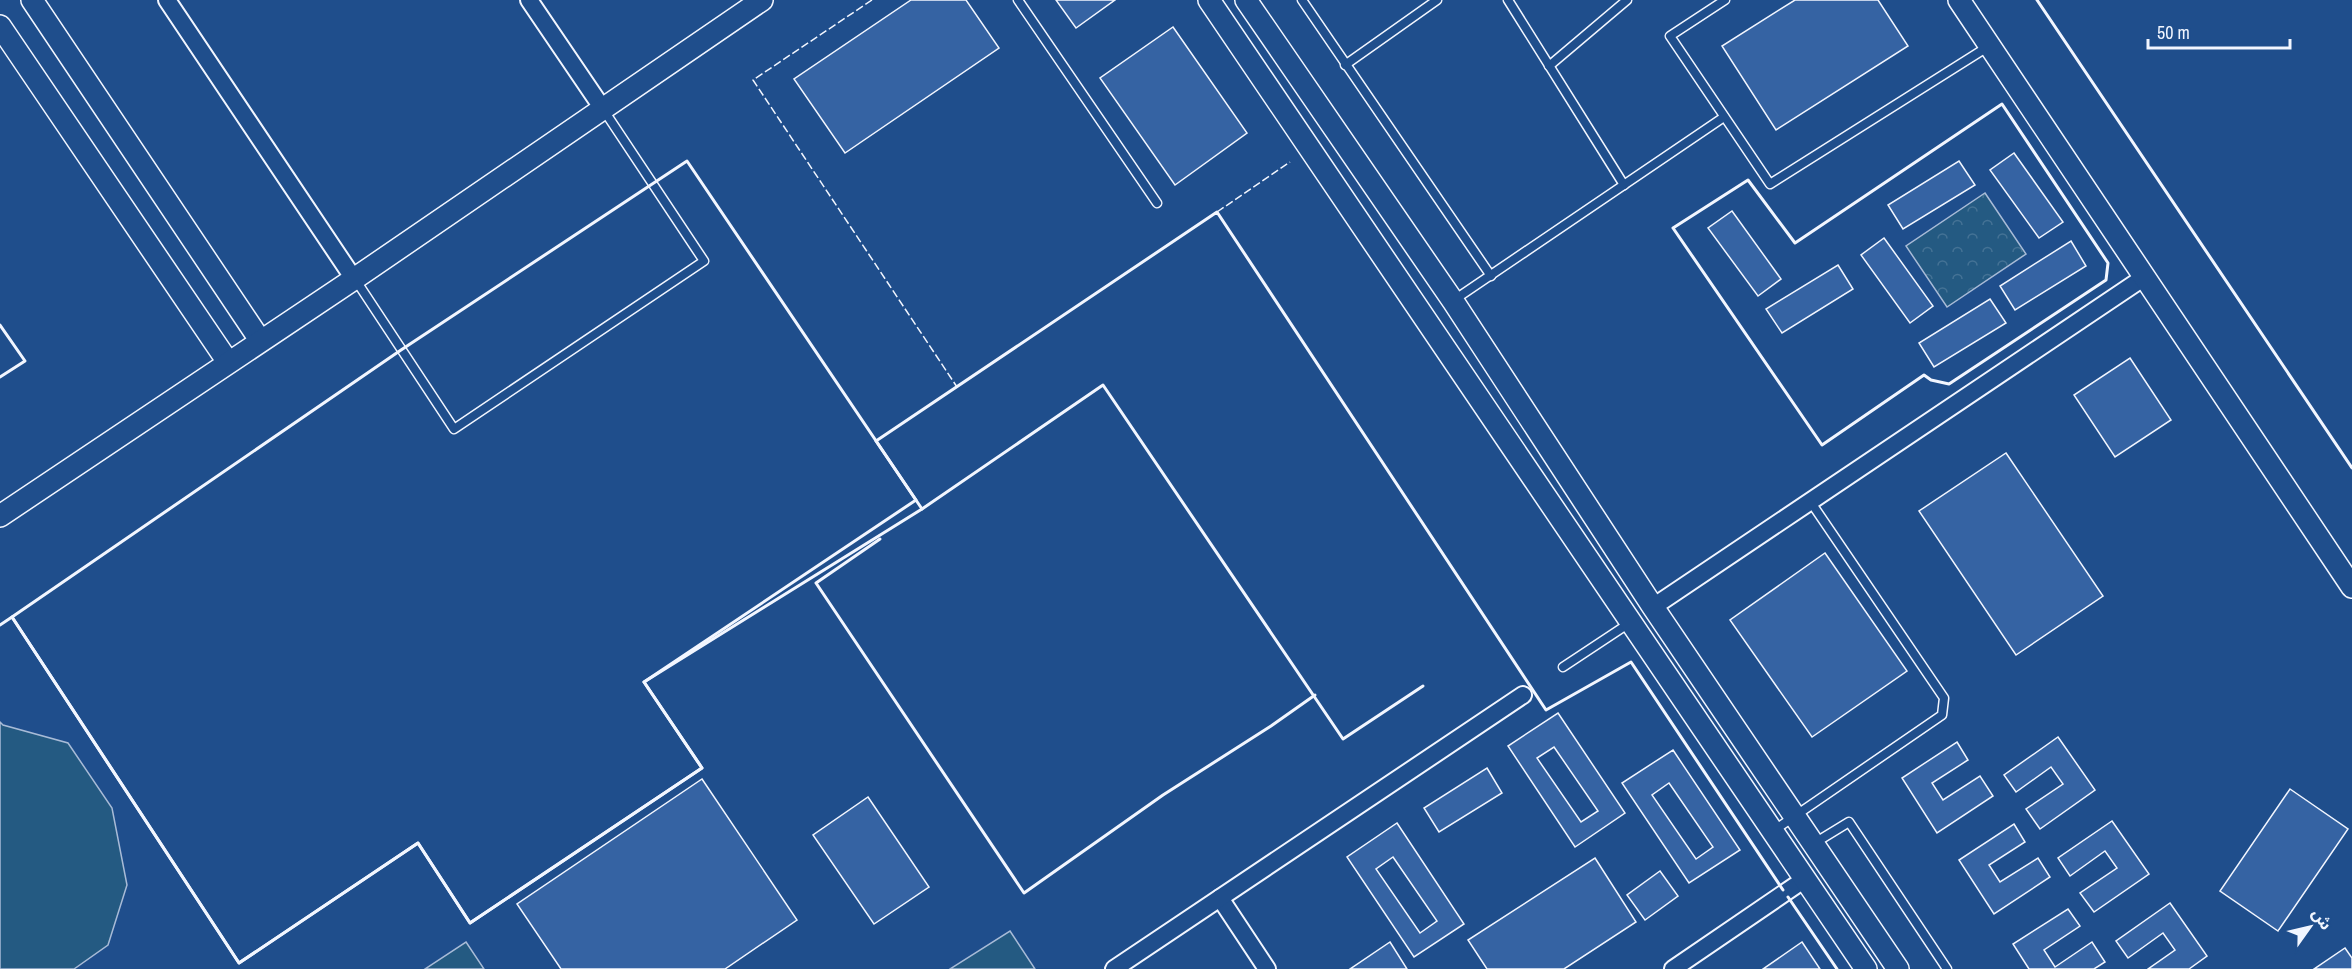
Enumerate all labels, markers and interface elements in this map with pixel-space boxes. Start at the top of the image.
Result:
scale bar [2148,12,2290,50]
text: 50 m [2157,20,2190,45]
north arrow [2280,897,2340,957]
text: ش [2307,903,2338,934]

